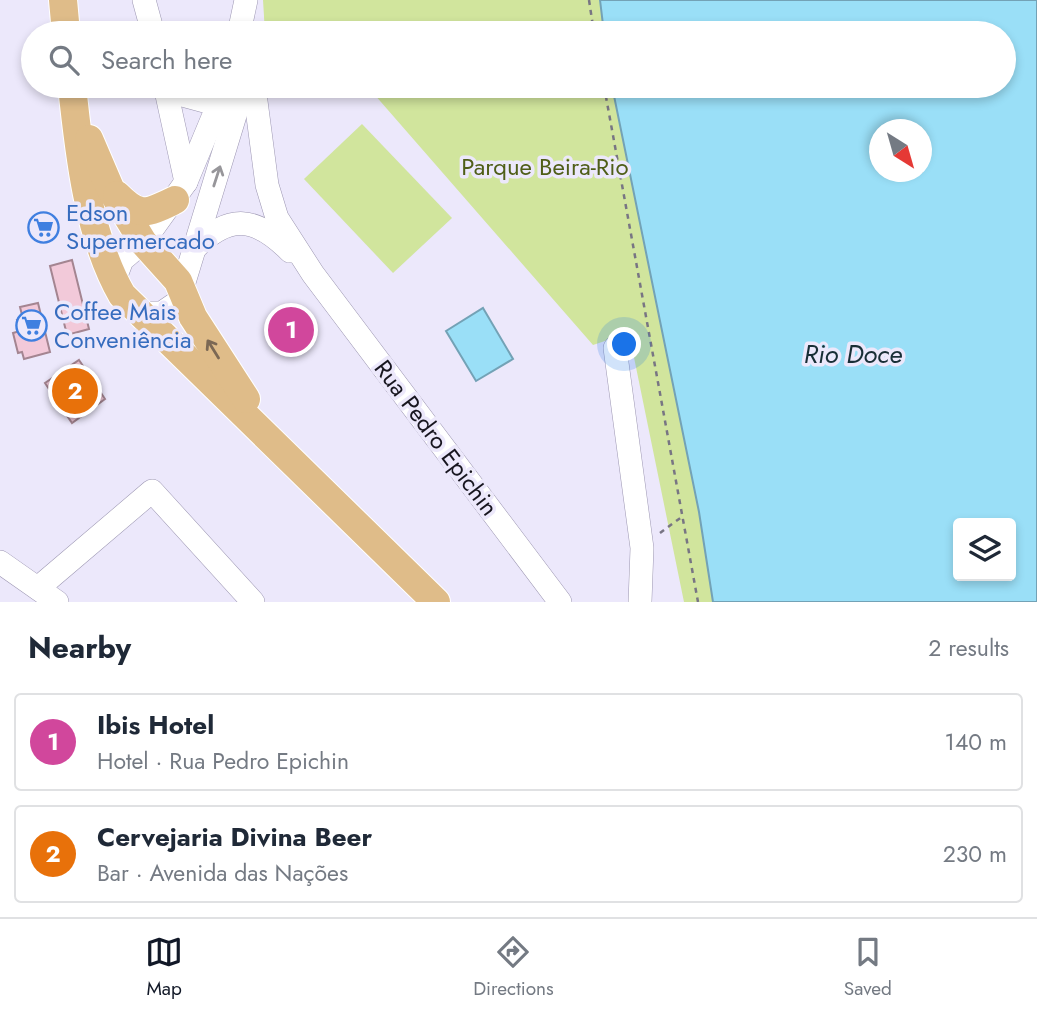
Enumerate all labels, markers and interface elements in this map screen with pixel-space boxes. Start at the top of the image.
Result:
search box [21,21,1016,98]
icon: search [45,41,83,79]
text: Search here [101,41,233,79]
north arrow [869,119,932,182]
park label: Parque Beira-Rio [461,149,629,184]
one-way arrow [211,165,224,187]
place label: Edson Supermercado [66,195,215,258]
supermarket icon: Edson Supermercado [26,210,60,244]
place label: Coffee Mais Conveniência [54,294,192,357]
pin: 1 [268,304,314,356]
supermarket icon: Coffee Mais Conveniência [14,309,48,343]
your location [607,327,641,361]
water label: Rio Doce [804,335,902,373]
one-way arrow [205,340,220,359]
street label: Rua Pedro Epichin [366,352,507,523]
pin: 2 [52,365,98,417]
map controls [953,518,1016,581]
button: layers [953,518,1016,581]
text: Nearby [28,626,131,669]
text: 2 results [928,631,1009,665]
text: Ibis Hotel [97,706,214,744]
text: 1 [47,725,59,759]
text: 140 m [945,725,1007,759]
text: Hotel · Rua Pedro Epichin [97,744,349,778]
text: Cervejaria Divina Beer [97,818,372,856]
text: 2 [45,837,61,871]
text: 230 m [943,837,1007,871]
text: Bar · Avenida das Nações [97,856,348,890]
tab: Map [145,933,183,1002]
tab: Directions [473,933,554,1002]
tab: Saved [844,933,892,1002]

